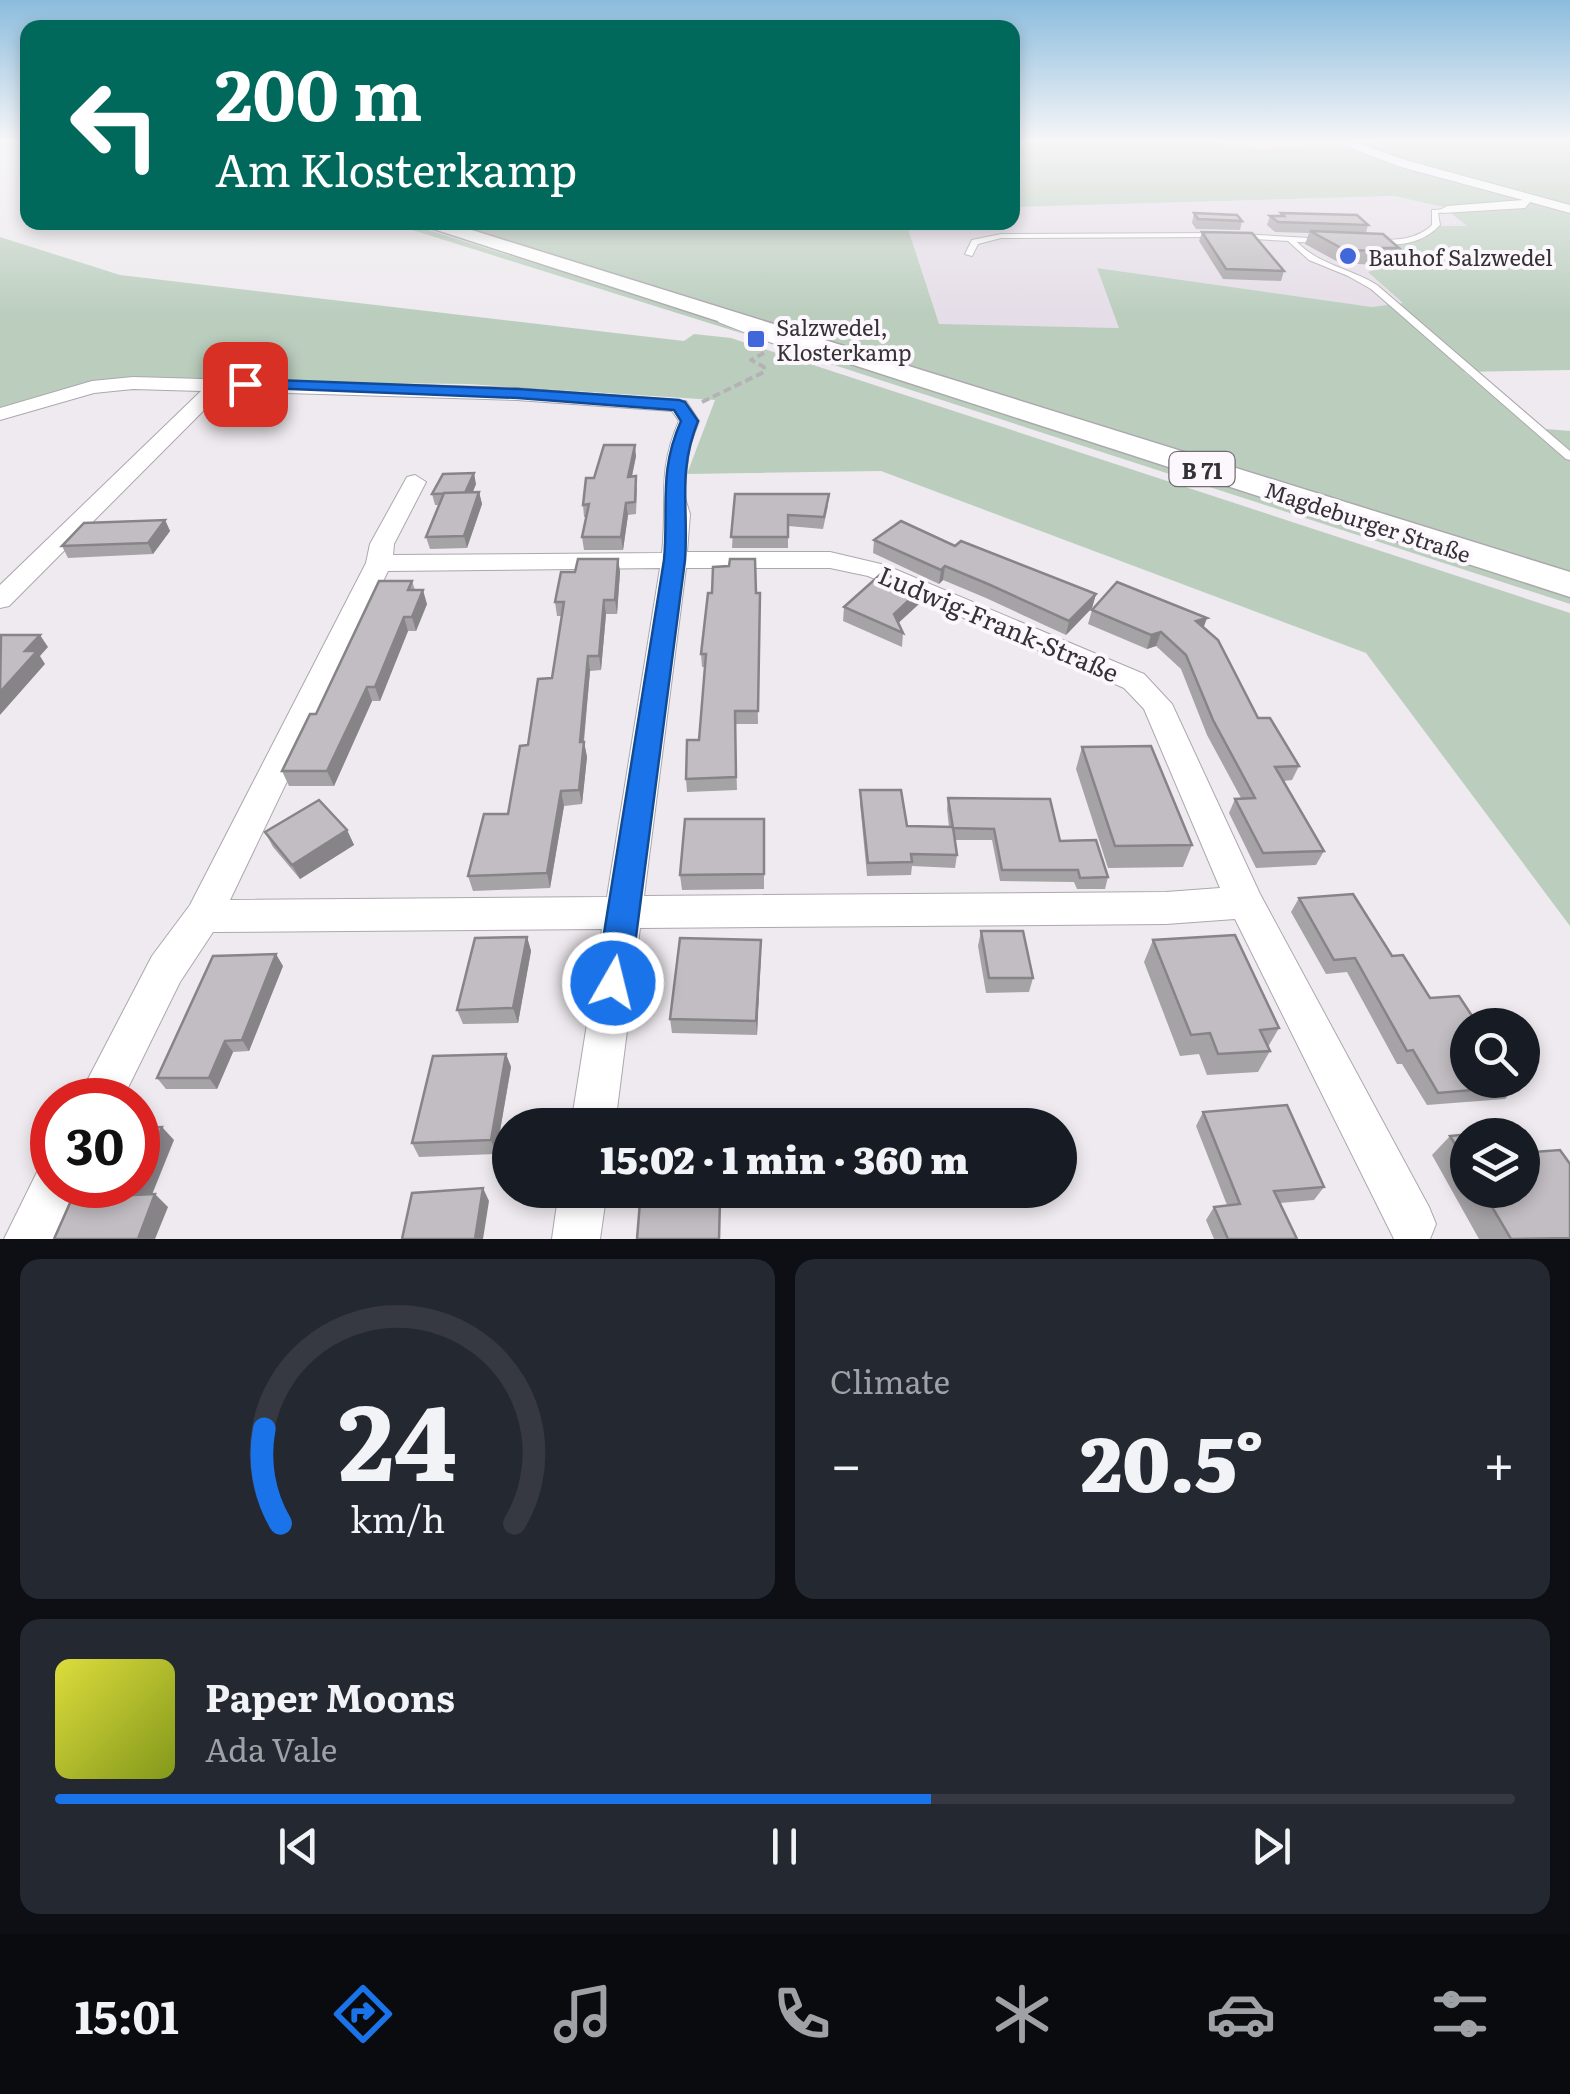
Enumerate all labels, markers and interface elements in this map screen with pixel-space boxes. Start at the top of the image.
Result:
text: 200 m [215,39,423,143]
icon: left [50,60,180,190]
text: Am Klosterkamp [215,134,577,201]
place label: Bauhof Salzwedel [1368,240,1553,273]
marker: Bauhof Salzwedel [1337,245,1359,267]
place label: Salzwedel, Klosterkamp [776,310,912,368]
marker: Salzwedel, Klosterkamp [745,328,767,350]
pin [203,342,288,427]
icon: arrive [218,357,273,412]
road number: B 71 [1170,452,1234,486]
street label: Magdeburger Straße [1261,472,1475,570]
street label: Ludwig-Frank-Straße [873,556,1125,690]
position arrow [561,931,665,1035]
map controls [1450,1008,1540,1208]
button: search [1450,1008,1540,1098]
speed limit sign: 30 [30,1078,160,1208]
button: layers [1450,1118,1540,1208]
text: 15:02 · 1 min · 360 m [600,1129,969,1186]
text: Climate [830,1356,950,1404]
text: 24 [338,1359,457,1513]
text: 20.5° [1081,1404,1264,1515]
text: − [830,1420,862,1502]
text: + [1483,1420,1515,1502]
text: km/h [350,1491,445,1544]
text: Paper Moons [205,1667,455,1724]
text: Ada Vale [205,1724,337,1772]
icon: previous [271,1819,326,1874]
icon: pause [757,1819,812,1874]
icon: next [1244,1819,1299,1874]
icon: directions [328,1979,398,2049]
icon: music [548,1979,618,2049]
icon: phone [767,1979,837,2049]
icon: climate [987,1979,1057,2049]
icon: car [1206,1979,1276,2049]
icon: filters [1425,1979,1495,2049]
text: 15:01 [75,1981,179,2048]

